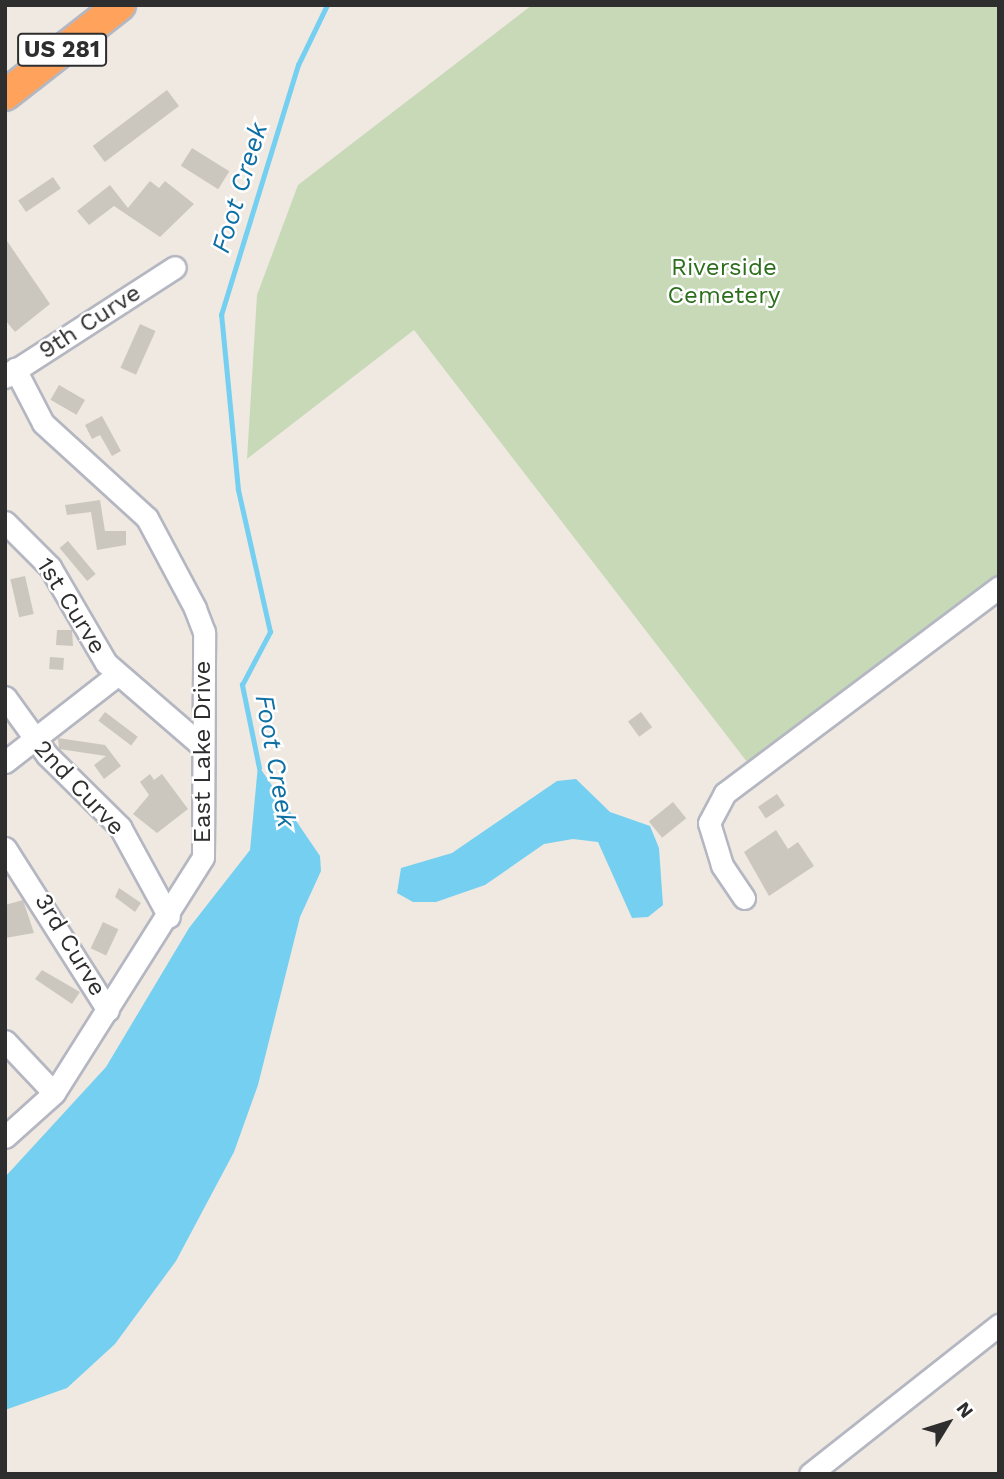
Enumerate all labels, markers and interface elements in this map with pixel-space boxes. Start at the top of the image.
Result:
road number: US 281 [17,31,108,70]
water label: Foot Creek [205,119,275,257]
park label: Riverside Cemetery [668,254,780,310]
street label: 9th Curve [34,279,146,365]
street label: 1st Curve [30,553,112,659]
street label: East Lake Drive [189,661,217,843]
water label: Foot Creek [248,692,302,830]
street label: 2nd Curve [28,734,130,842]
street label: 3rd Curve [28,889,112,1001]
north arrow [913,1388,983,1458]
text: N [952,1397,978,1422]

